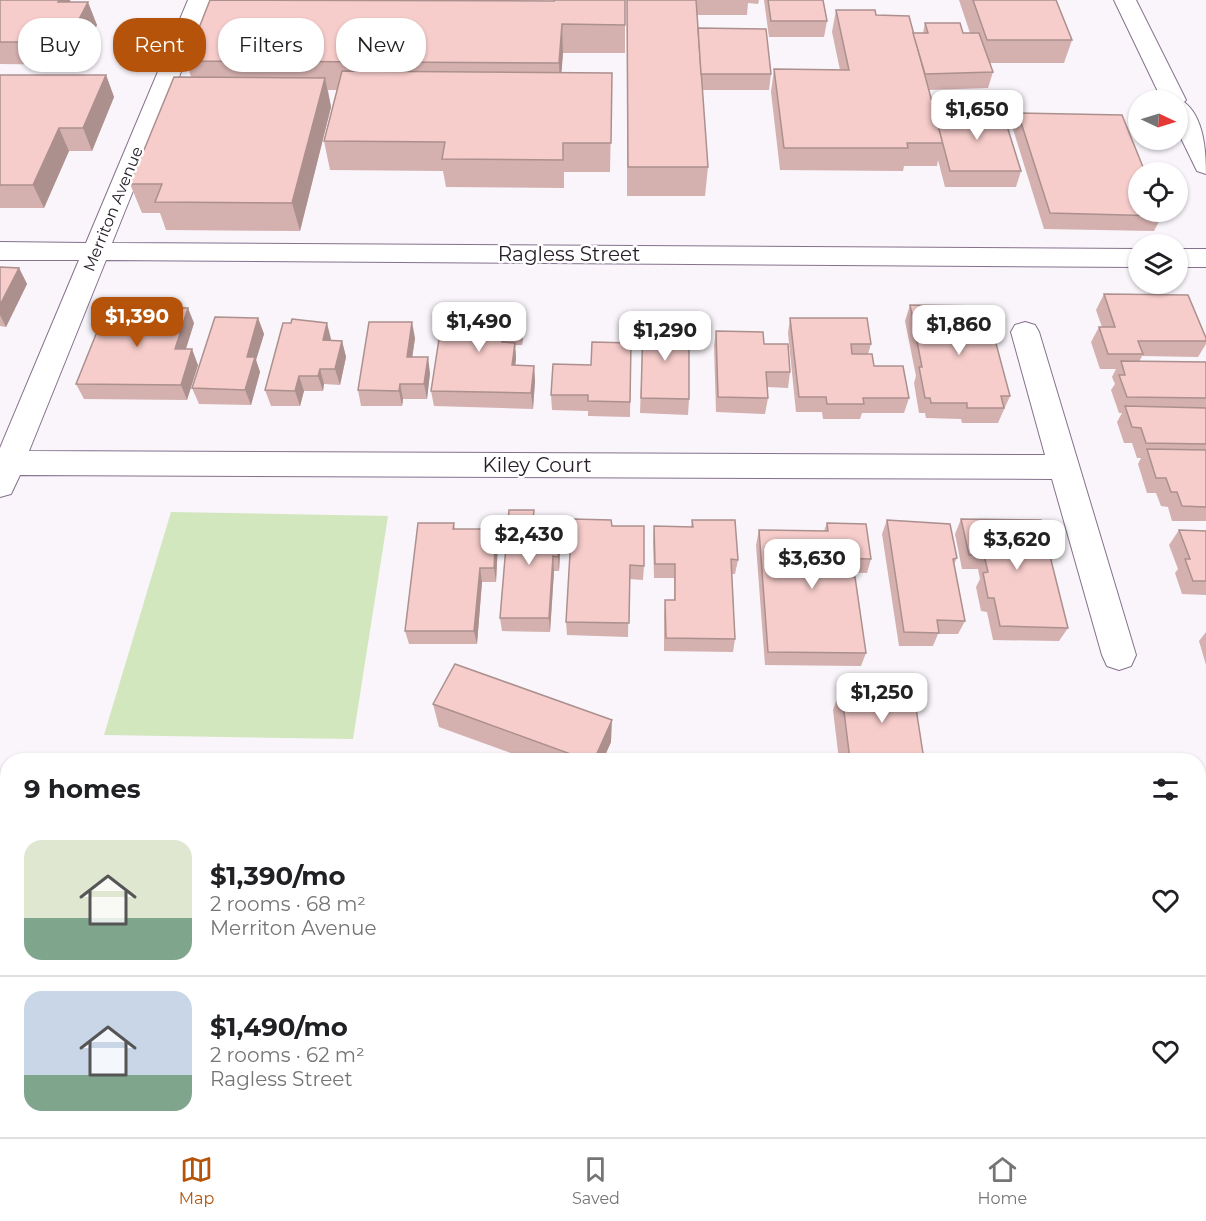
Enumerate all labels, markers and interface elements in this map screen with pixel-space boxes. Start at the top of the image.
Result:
chip: Buy [18,18,101,72]
chip: Rent [113,18,206,72]
chip: Filters [218,18,324,72]
chip: New [336,18,426,72]
pin: $1,650 [928,90,1026,141]
north arrow [1128,90,1188,150]
map controls [1128,90,1188,294]
text: $1,650 [945,97,1009,121]
street label: Merriton Avenue [79,144,147,274]
button: locate [1128,162,1188,222]
button: layers [1128,234,1188,294]
street label: Ragless Street [498,242,640,266]
pin: $1,390 [88,297,186,348]
pin: $1,490 [430,302,528,353]
text: $1,390 [105,304,169,328]
pin: $1,860 [910,305,1008,356]
text: $1,490 [446,309,512,333]
pin: $1,290 [616,311,714,362]
text: $1,860 [926,312,992,336]
text: $1,290 [633,318,697,342]
street label: Kiley Court [482,453,592,477]
pin: $2,430 [480,515,578,566]
pin: $3,620 [968,520,1066,571]
text: $2,430 [494,522,564,546]
text: $3,620 [983,527,1051,551]
pin: $3,630 [763,539,861,590]
text: $3,630 [778,546,846,570]
pin: $1,250 [833,673,931,724]
text: $1,250 [850,680,914,704]
text: 9 homes [24,773,141,805]
icon: filters [1149,773,1182,806]
text: $1,390/mo [210,860,346,892]
icon: home [72,864,144,936]
icon: heart [1149,884,1182,917]
text: 2 rooms · 68 m² [210,892,366,916]
text: Merriton Avenue [210,916,377,940]
text: $1,490/mo [210,1011,348,1043]
icon: home [72,1015,144,1087]
icon: heart [1149,1035,1182,1068]
text: 2 rooms · 62 m² [210,1043,365,1067]
text: Ragless Street [210,1067,353,1091]
tab: Map [179,1153,214,1208]
tab: Saved [572,1153,620,1208]
tab: Home [978,1153,1027,1208]

